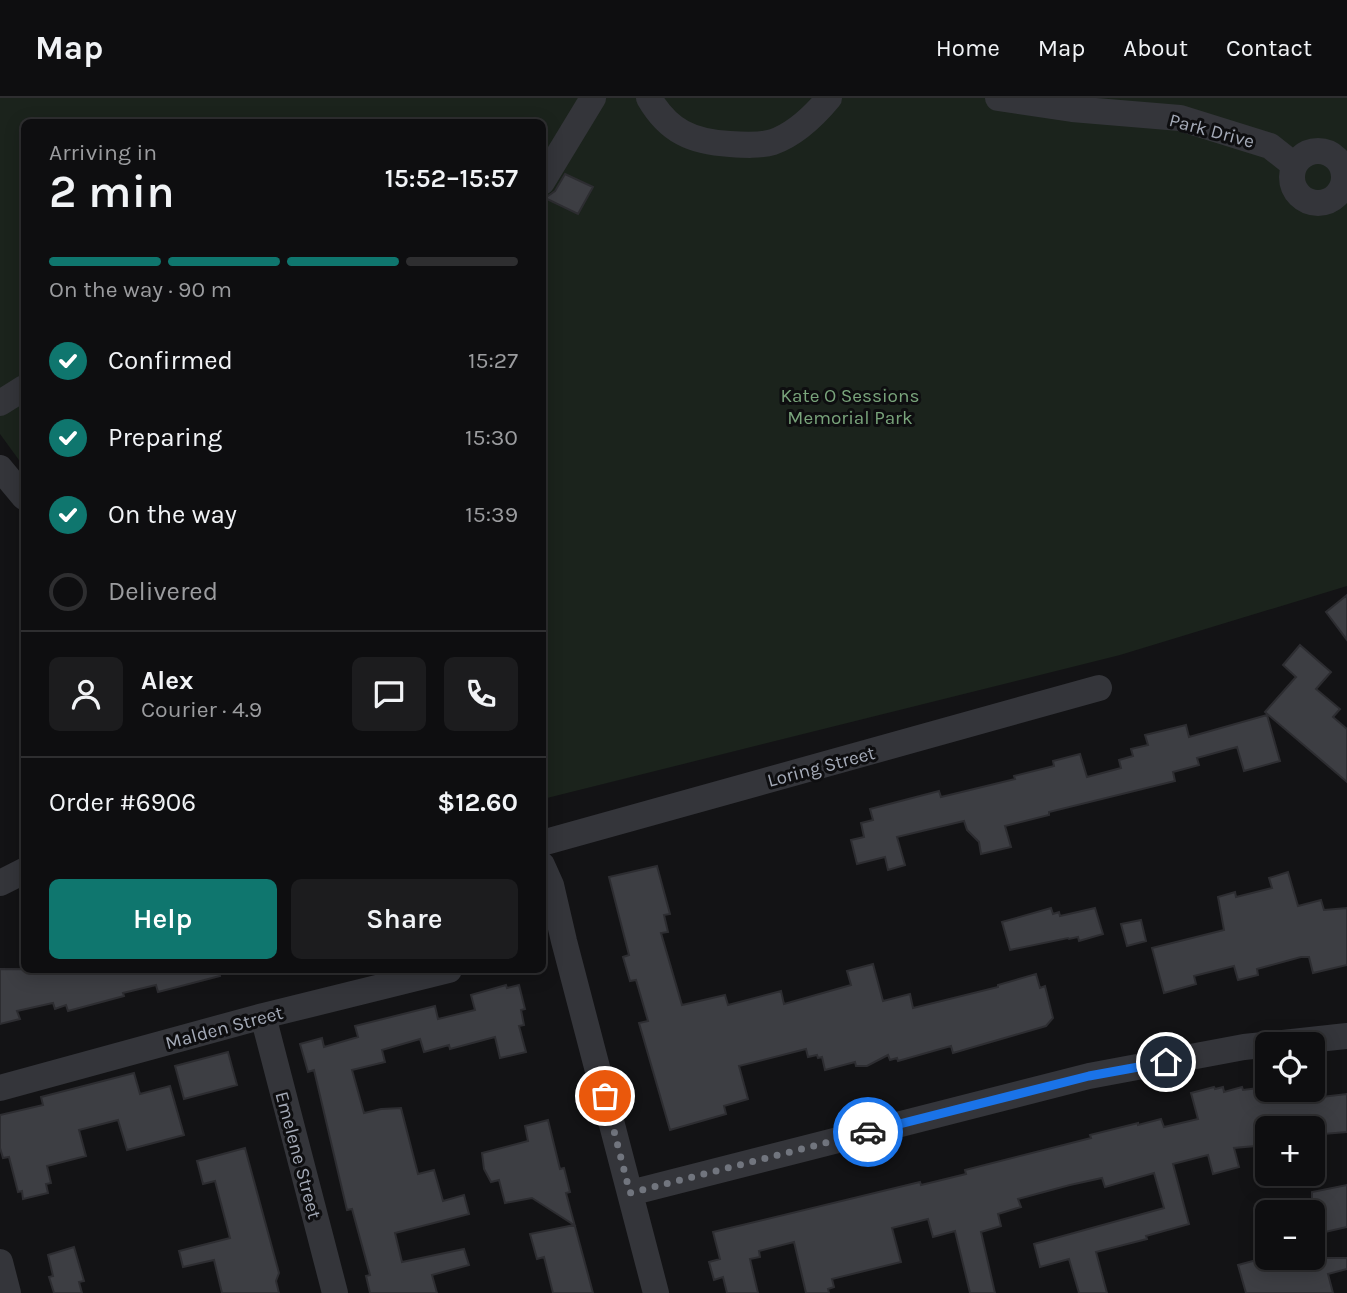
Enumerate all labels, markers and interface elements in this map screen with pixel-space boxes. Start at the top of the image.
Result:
text: Map [35,29,103,67]
text: Home [936,34,1000,62]
text: Map [1038,34,1085,62]
text: About [1123,34,1188,62]
text: Contact [1226,34,1312,62]
street label: Park Drive [1167,109,1257,153]
text: Arriving in [49,139,157,166]
text: 15:52–15:57 [385,163,518,194]
text: 2 min [49,165,175,219]
text: On the way · 90 m [49,276,232,303]
icon: check [49,342,87,380]
text: Confirmed [108,345,233,376]
text: 15:27 [468,347,518,374]
park label: Kate O Sessions Memorial Park [781,385,919,429]
icon: check [49,419,87,457]
text: Preparing [108,422,222,453]
text: 15:30 [465,424,518,451]
icon: check [49,496,87,534]
text: On the way [108,499,237,530]
text: 15:39 [465,501,518,528]
text: Delivered [108,576,218,607]
button: person [49,657,123,731]
button: chat [352,657,426,731]
button: phone [444,657,518,731]
text: Alex [141,665,193,696]
text: Courier · 4.9 [141,696,262,723]
street label: Loring Street [765,742,878,792]
text: Order #6906 [49,787,196,818]
text: $12.60 [437,787,518,818]
button: Help [49,879,277,959]
button: Share [291,879,518,959]
street label: Malden Street [163,1002,286,1054]
pin [1136,1032,1196,1092]
map controls [1255,1032,1325,1270]
button: locate [1255,1032,1325,1102]
icon: home [1147,1043,1185,1081]
pin [575,1066,635,1126]
icon: bag [586,1077,624,1115]
street label: Emelene Street [270,1089,326,1221]
courier [833,1097,903,1167]
icon: car [849,1113,887,1151]
button: + [1255,1116,1325,1186]
button: − [1255,1200,1325,1270]

